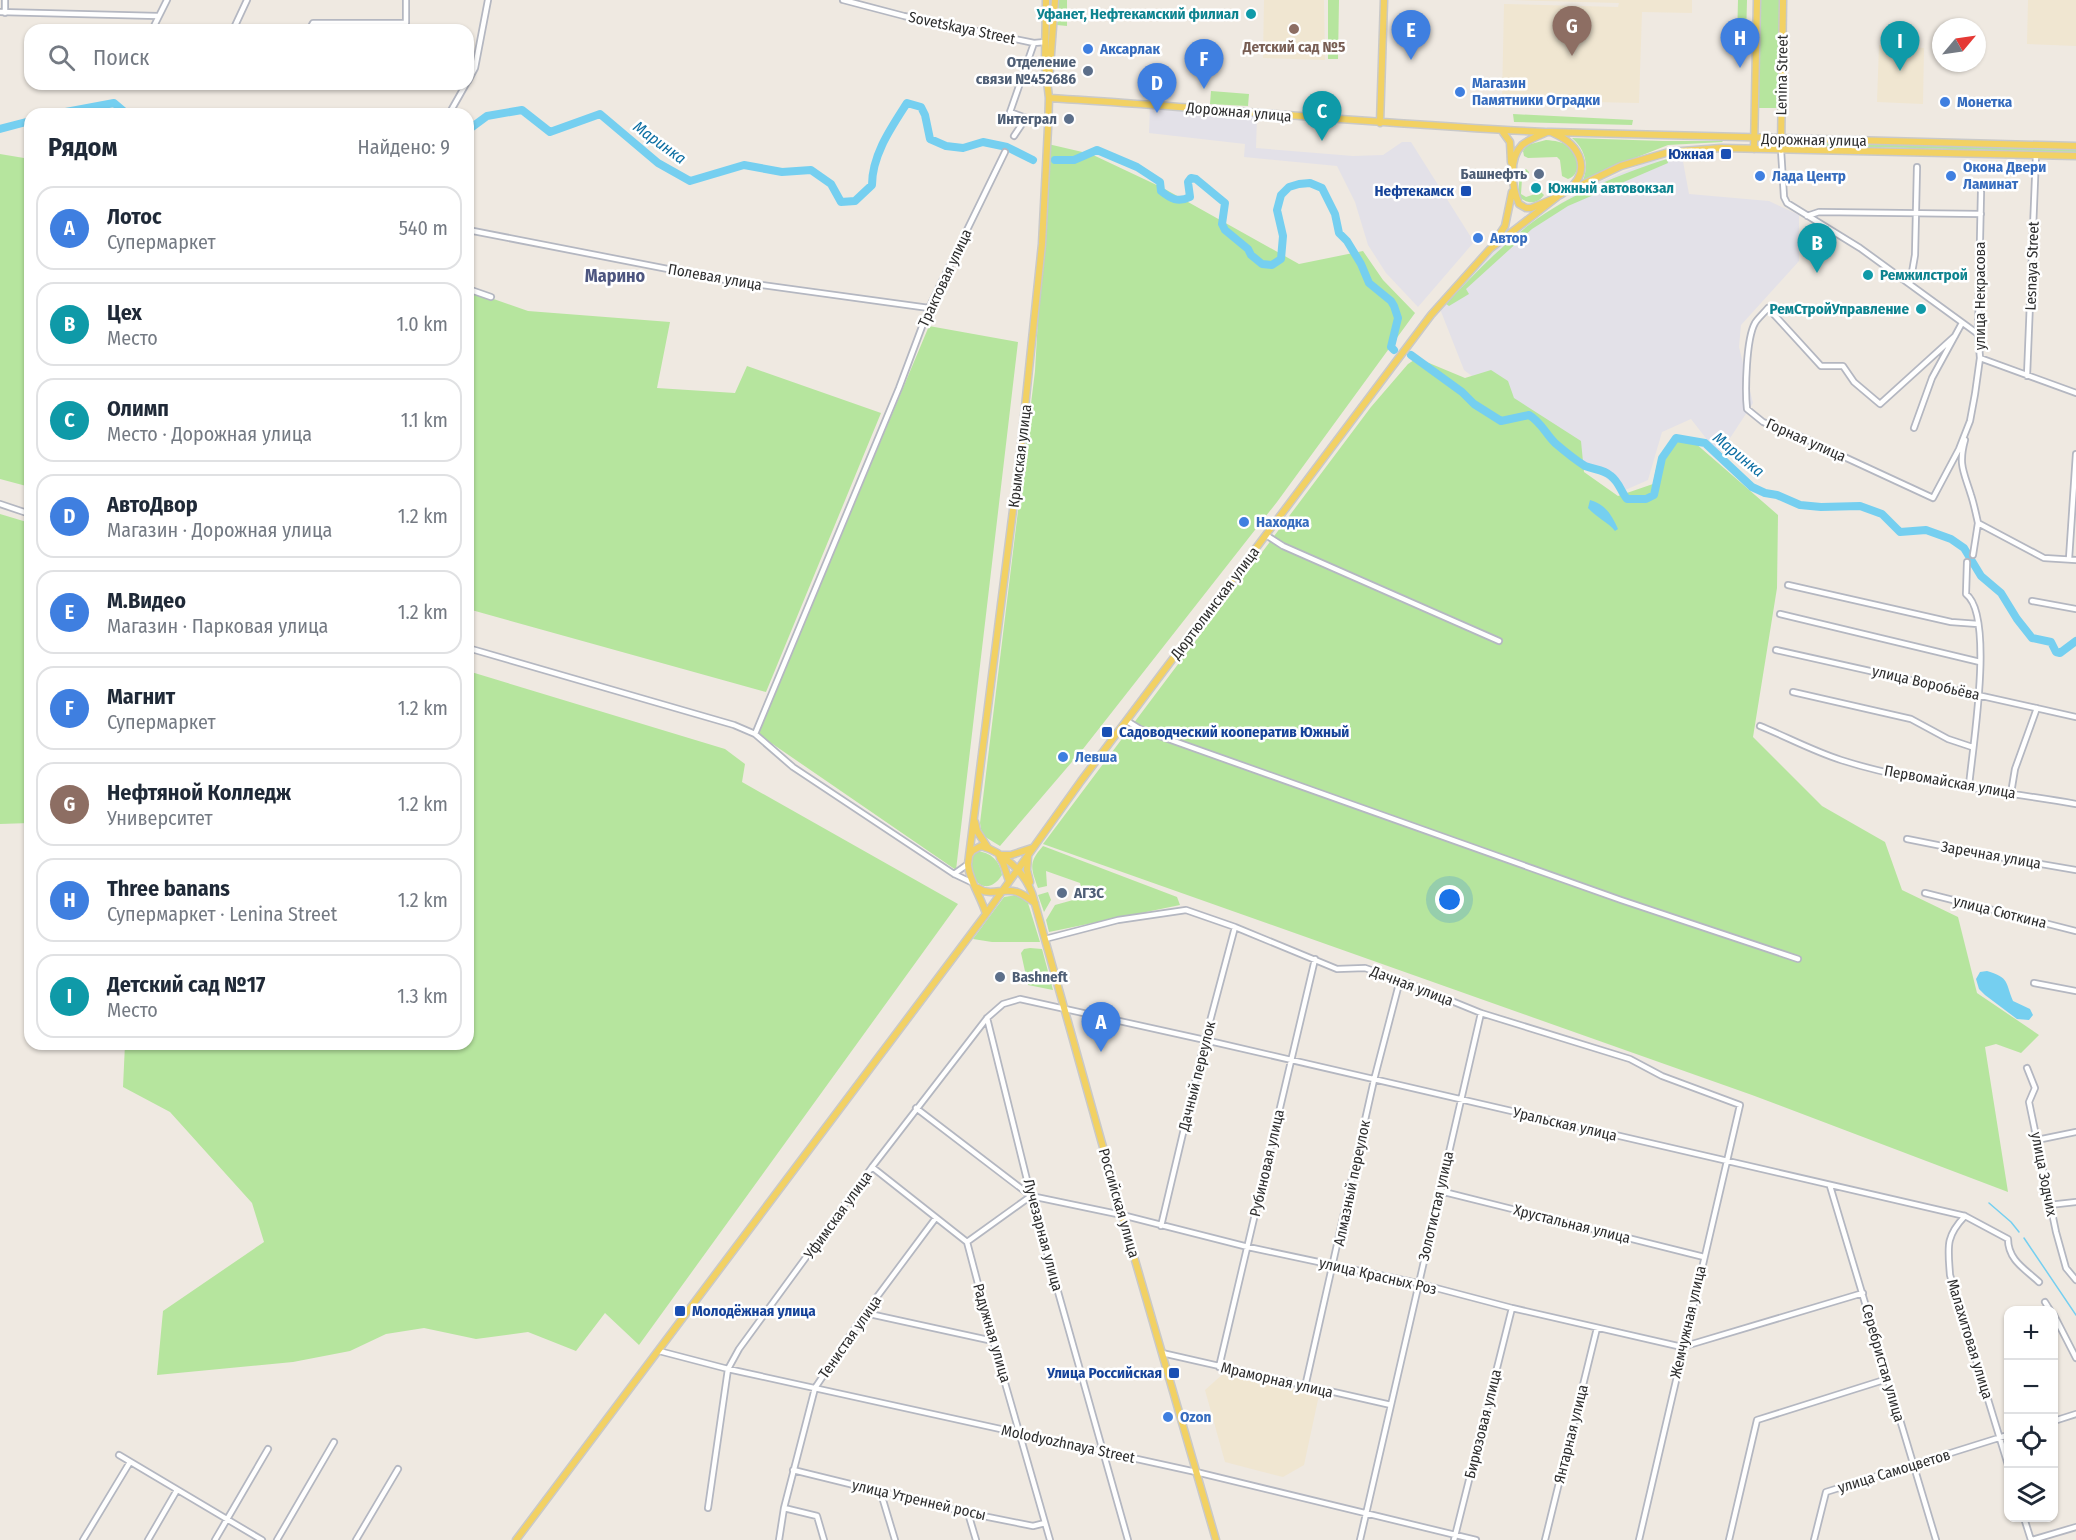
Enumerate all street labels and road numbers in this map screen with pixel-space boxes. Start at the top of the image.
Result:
street label: Sovetskaya Street [907,8,1017,48]
street label: Lenina Street [1772,34,1792,116]
street label: Дорожная улица [1185,98,1292,126]
street label: Дорожная улица [1760,130,1867,150]
street label: Lesnaya Street [2021,221,2043,311]
street label: Трактовая улица [914,226,976,330]
street label: улица Некрасова [1971,242,1989,350]
street label: Полевая улица [667,260,763,294]
street label: Крымская улица [1005,403,1035,509]
street label: Горная улица [1763,414,1849,466]
street label: Дюртюлинская улица [1166,543,1263,664]
street label: улица Воробьёва [1870,662,1982,704]
street label: Первомайская улица [1883,762,2017,802]
street label: Заречная улица [1940,837,2042,873]
street label: улица Сюткина [1952,892,2048,932]
street label: Дачная улица [1367,962,1456,1010]
street label: Дачный переулок [1174,1019,1219,1134]
street label: Уральская улица [1510,1103,1619,1145]
street label: Рубиновая улица [1246,1108,1288,1218]
street label: Алмазный переулок [1330,1118,1374,1248]
street label: улица Зодчих [2027,1130,2061,1218]
street label: Российская улица [1095,1146,1143,1260]
street label: Золотистая улица [1415,1149,1457,1263]
street label: Уфимская улица [800,1168,876,1263]
street label: Лучезарная улица [1019,1177,1067,1293]
street label: Хрустальная улица [1512,1201,1632,1247]
street label: улица Красных Роз [1317,1254,1439,1298]
street label: Жемчужная улица [1666,1264,1710,1380]
street label: Малахитовая улица [1943,1277,1997,1401]
street label: Радужная улица [969,1281,1015,1385]
street label: Тенистая улица [815,1292,885,1382]
street label: Серебристая улица [1858,1302,1908,1424]
street label: Мраморная улица [1219,1358,1335,1402]
street label: Бирюзовая улица [1461,1368,1505,1480]
street label: Янтарная улица [1550,1383,1592,1485]
street label: Molodyozhnaya Street [1000,1421,1136,1467]
street label: улица Самоцветов [1836,1445,1952,1497]
street label: улица Утренней росы [850,1476,988,1524]

